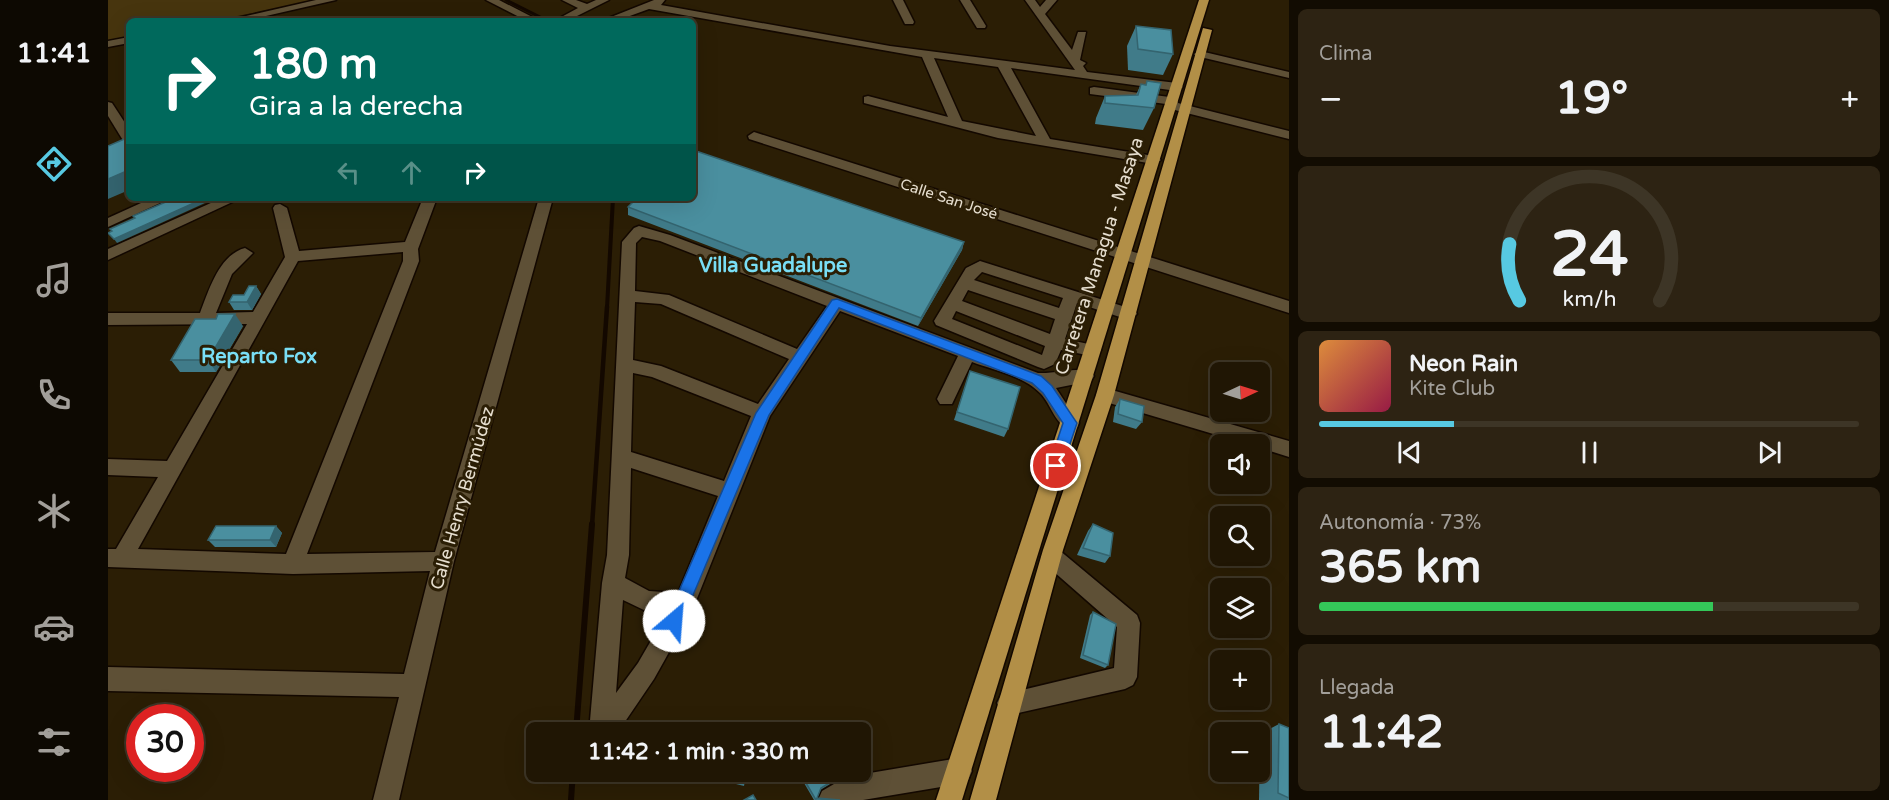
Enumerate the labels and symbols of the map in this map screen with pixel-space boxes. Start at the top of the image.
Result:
street label: Carretera Managua - Masaya [1050,134,1148,378]
street label: Calle San José [898,175,1000,223]
district label: Villa Guadalupe [699,254,847,278]
district label: Reparto Fox [201,345,317,369]
north arrow [1210,362,1270,422]
street label: Calle Henry Bermúdez [425,404,499,592]
pin [1030,440,1081,491]
position arrow [642,589,706,653]
speed limit sign: 30 [126,704,204,782]

